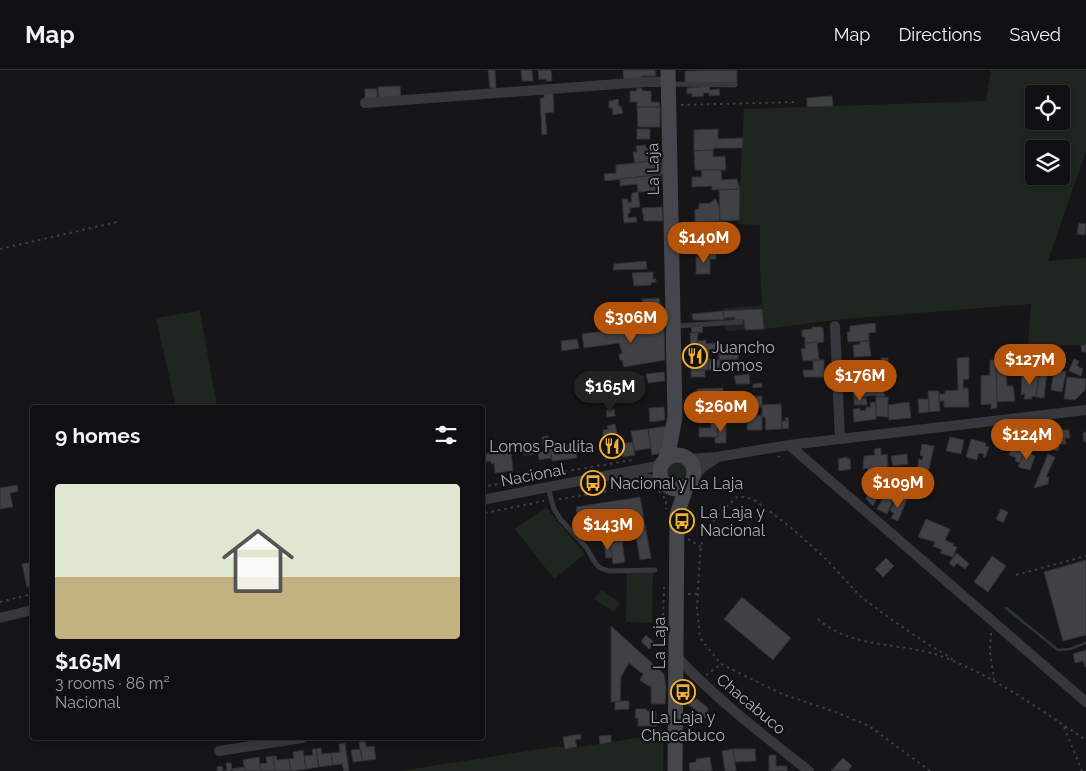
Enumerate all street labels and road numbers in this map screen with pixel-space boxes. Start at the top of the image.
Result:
street label: La Laja [643,143,663,195]
street label: Nacional [499,459,567,491]
street label: La Laja [650,617,669,669]
street label: Chacabuco [713,670,789,738]

